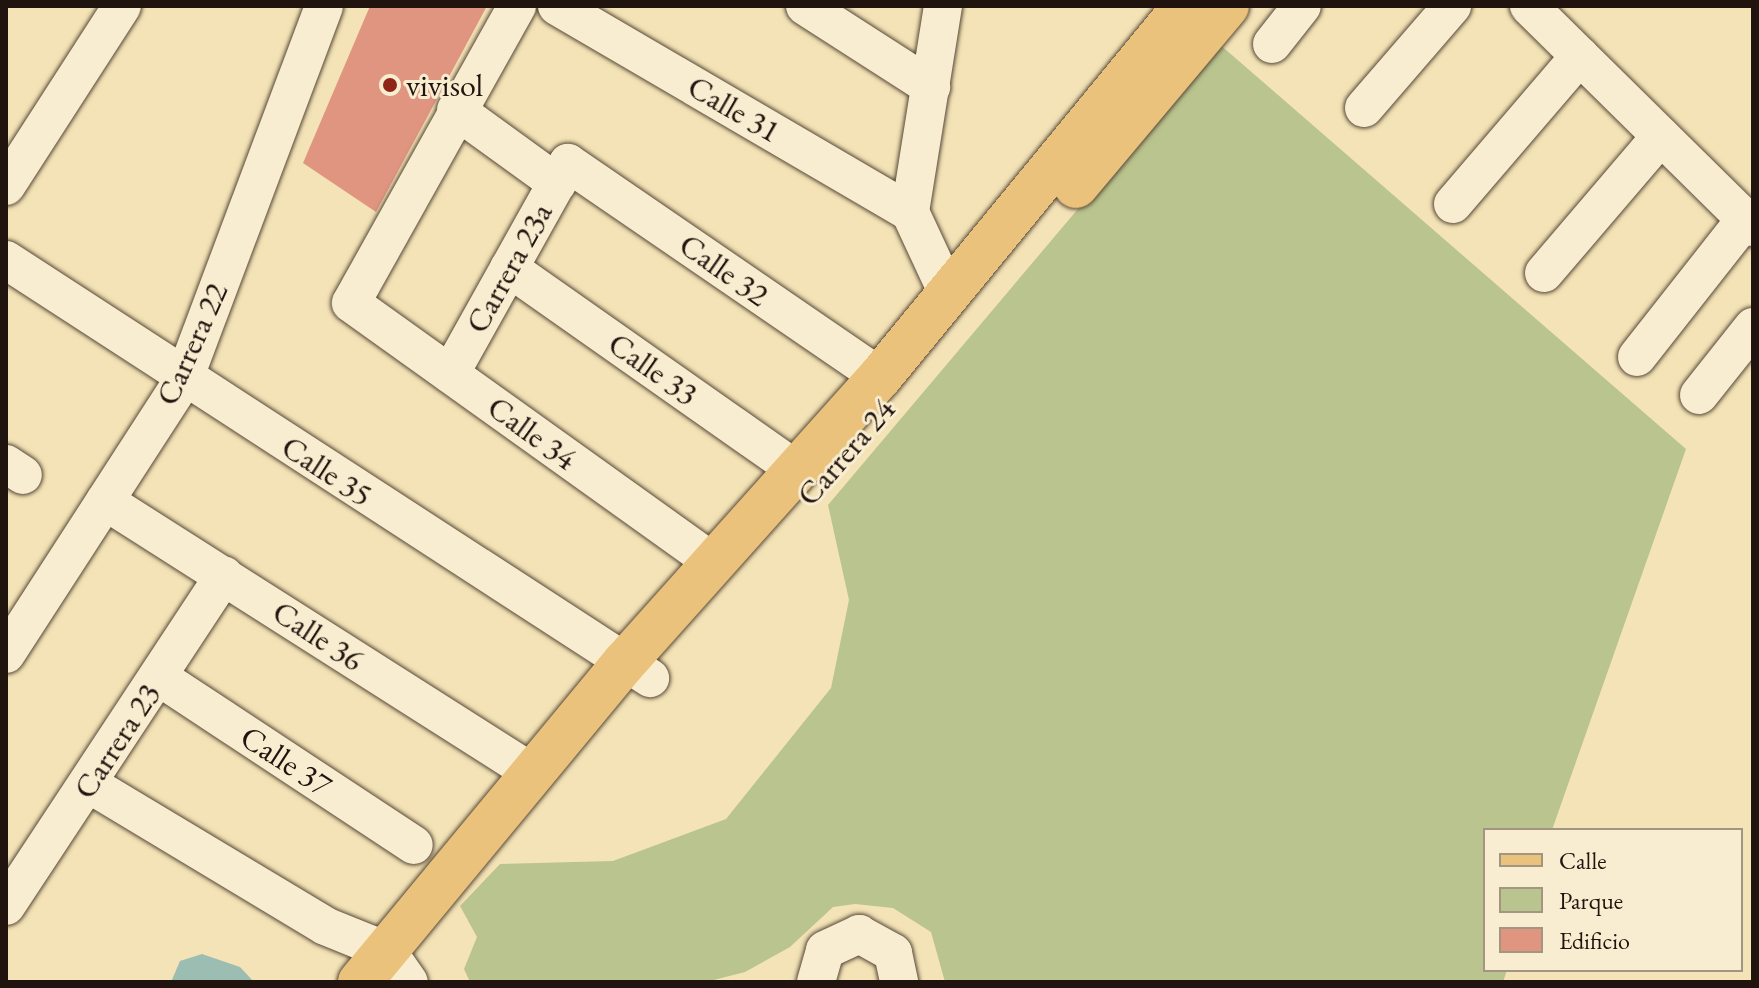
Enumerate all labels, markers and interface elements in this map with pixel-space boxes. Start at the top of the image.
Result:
place label: vivisol [406,66,483,104]
street label: Calle 31 [681,67,787,151]
marker: vivisol [381,76,399,94]
street label: Carrera 23a [458,196,560,340]
street label: Calle 32 [672,225,776,315]
street label: Carrera 22 [148,277,236,411]
street label: Calle 33 [601,324,705,414]
street label: Calle 34 [480,388,584,478]
street label: Carrera 24 [789,390,903,514]
street label: Calle 35 [274,428,380,514]
street label: Calle 36 [265,593,371,679]
street label: Carrera 23 [66,676,168,806]
street label: Calle 37 [233,718,339,804]
legend [1483,828,1743,972]
text: Calle [1559,845,1607,876]
text: Parque [1559,885,1623,916]
text: Edificio [1559,925,1630,956]

